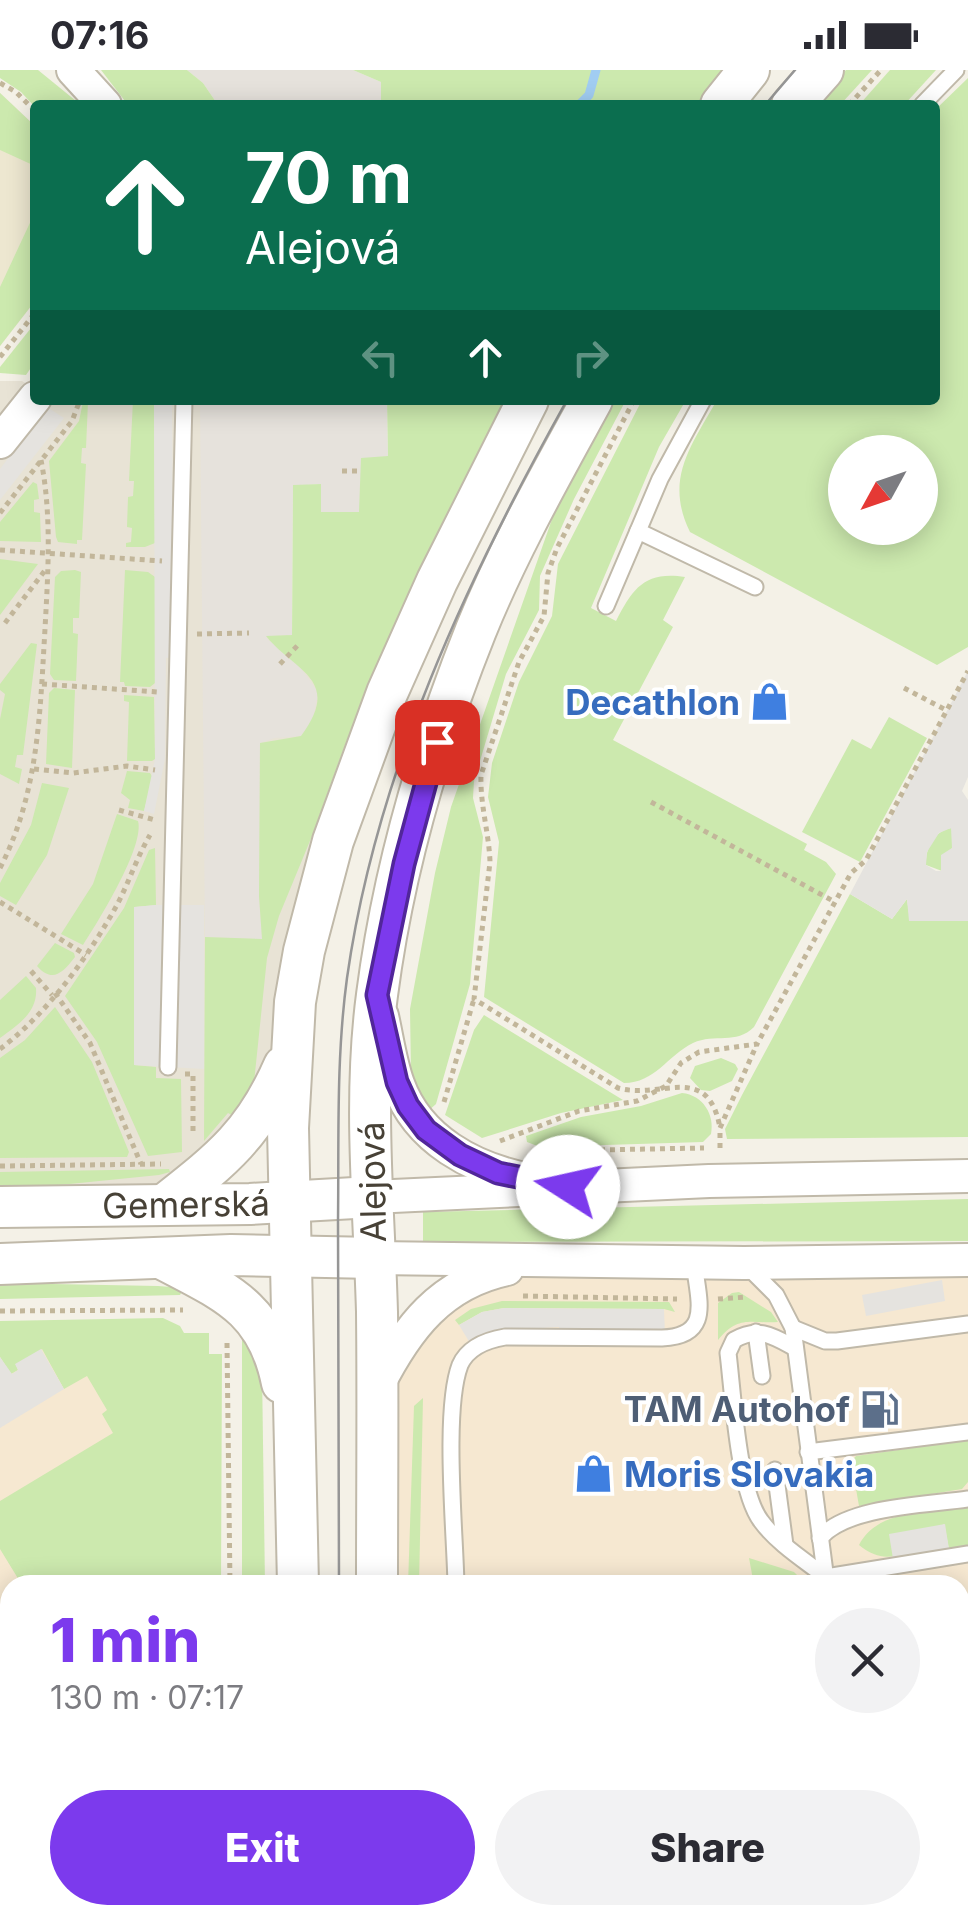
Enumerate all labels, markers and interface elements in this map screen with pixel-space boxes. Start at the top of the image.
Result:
text: 07:16 [50,12,149,58]
text: 70 m [245,135,412,220]
icon: ahead [80,140,210,270]
text: Alejová [245,220,401,275]
icon: left [353,330,408,385]
icon: ahead [458,330,513,385]
icon: right [563,330,618,385]
north arrow [828,435,938,545]
map controls [828,435,938,545]
place label: Decathlon [565,681,740,723]
shop icon: Decathlon [749,681,791,723]
pin [395,700,480,785]
icon: arrive [410,715,465,770]
street label: Alejová [350,1121,394,1243]
position arrow [516,1135,620,1239]
street label: Gemerská [102,1182,270,1226]
place label: TAM Autohof [624,1388,850,1430]
fuel station icon: TAM Autohof [859,1388,901,1430]
shop icon: Moris Slovakia [573,1453,615,1495]
place label: Moris Slovakia [624,1453,874,1495]
text: 1 min [50,1604,200,1676]
button: close [815,1608,920,1713]
text: 130 m · 07:17 [50,1678,244,1717]
button: Exit [50,1790,475,1905]
button: Share [495,1790,920,1905]

